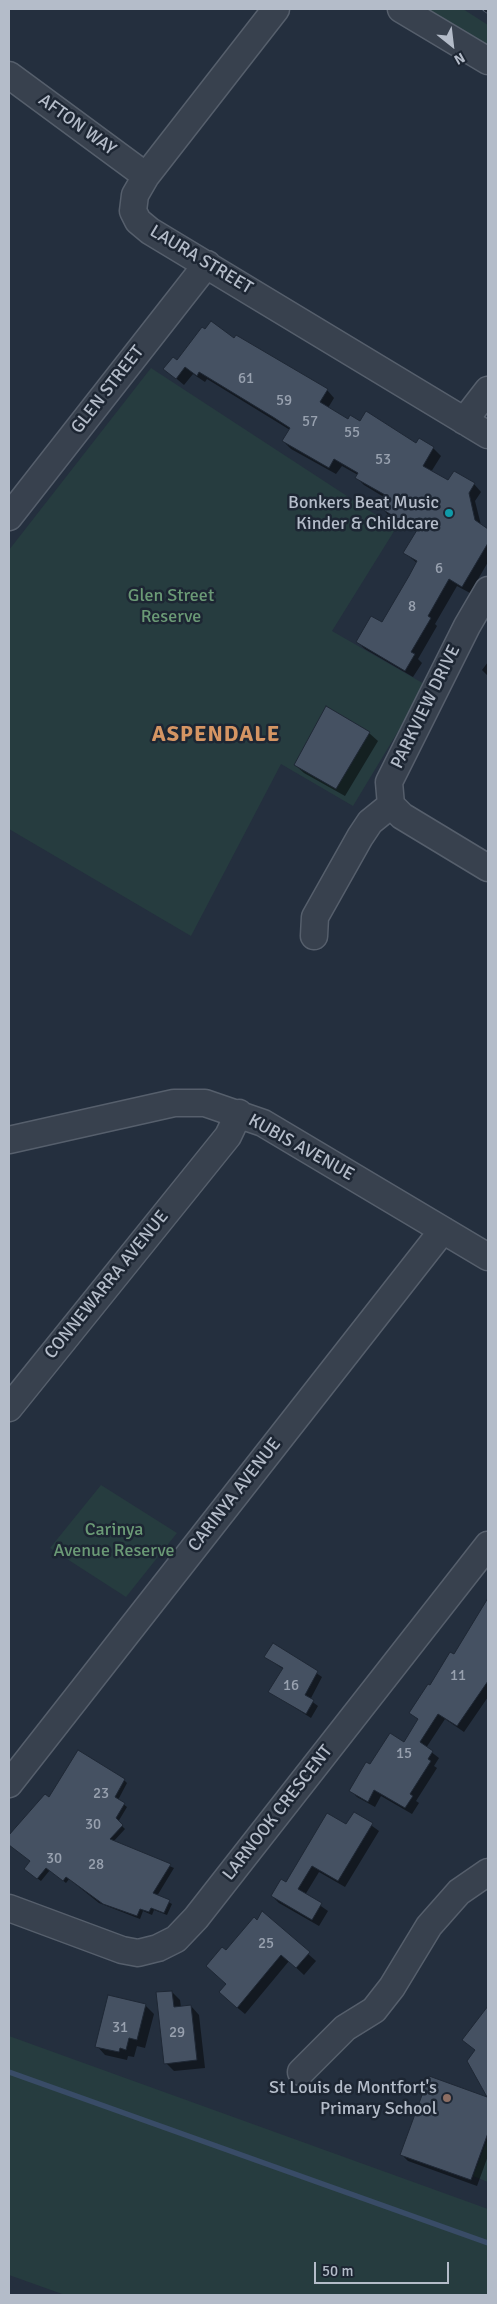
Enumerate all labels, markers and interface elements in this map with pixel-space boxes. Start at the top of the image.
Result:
north arrow [427,20,477,70]
text: N [451,49,468,68]
street label: AFTON WAY [34,90,120,160]
street label: LAURA STREET [146,221,256,299]
street label: GLEN STREET [67,342,149,438]
house number: 61 [238,370,254,388]
house number: 59 [276,392,292,410]
house number: 57 [302,413,318,431]
house number: 55 [344,424,360,442]
house number: 53 [375,451,391,469]
place label: Bonkers Beat Music Kinder & Childcare [288,492,439,534]
marker: Bonkers Beat Music Kinder & Childcare [443,507,455,519]
house number: 6 [435,560,443,578]
park label: Glen Street Reserve [128,585,214,628]
house number: 8 [408,598,416,616]
street label: PARKVIEW DRIVE [387,642,465,772]
district label: ASPENDALE [151,722,281,748]
street label: KUBIS AVENUE [244,1110,358,1186]
street label: CONNEWARRA AVENUE [40,1206,174,1364]
street label: CARINYA AVENUE [184,1434,286,1556]
park label: Carinya Avenue Reserve [54,1519,174,1562]
house number: 11 [450,1667,466,1685]
house number: 16 [283,1677,299,1695]
street label: LARNOOK CRESCENT [219,1741,337,1885]
house number: 15 [396,1745,412,1763]
house number: 23 [93,1785,109,1803]
house number: 30 [85,1816,101,1834]
house number: 30 [46,1850,62,1868]
house number: 28 [88,1856,104,1874]
house number: 25 [258,1935,274,1953]
house number: 31 [112,2019,128,2037]
house number: 29 [169,2024,185,2042]
place label: St Louis de Montfort's Primary School [269,2077,437,2120]
marker: St Louis de Montfort's Primary School [441,2092,453,2104]
scale bar [317,2252,452,2284]
text: 50 m [322,2262,353,2280]

